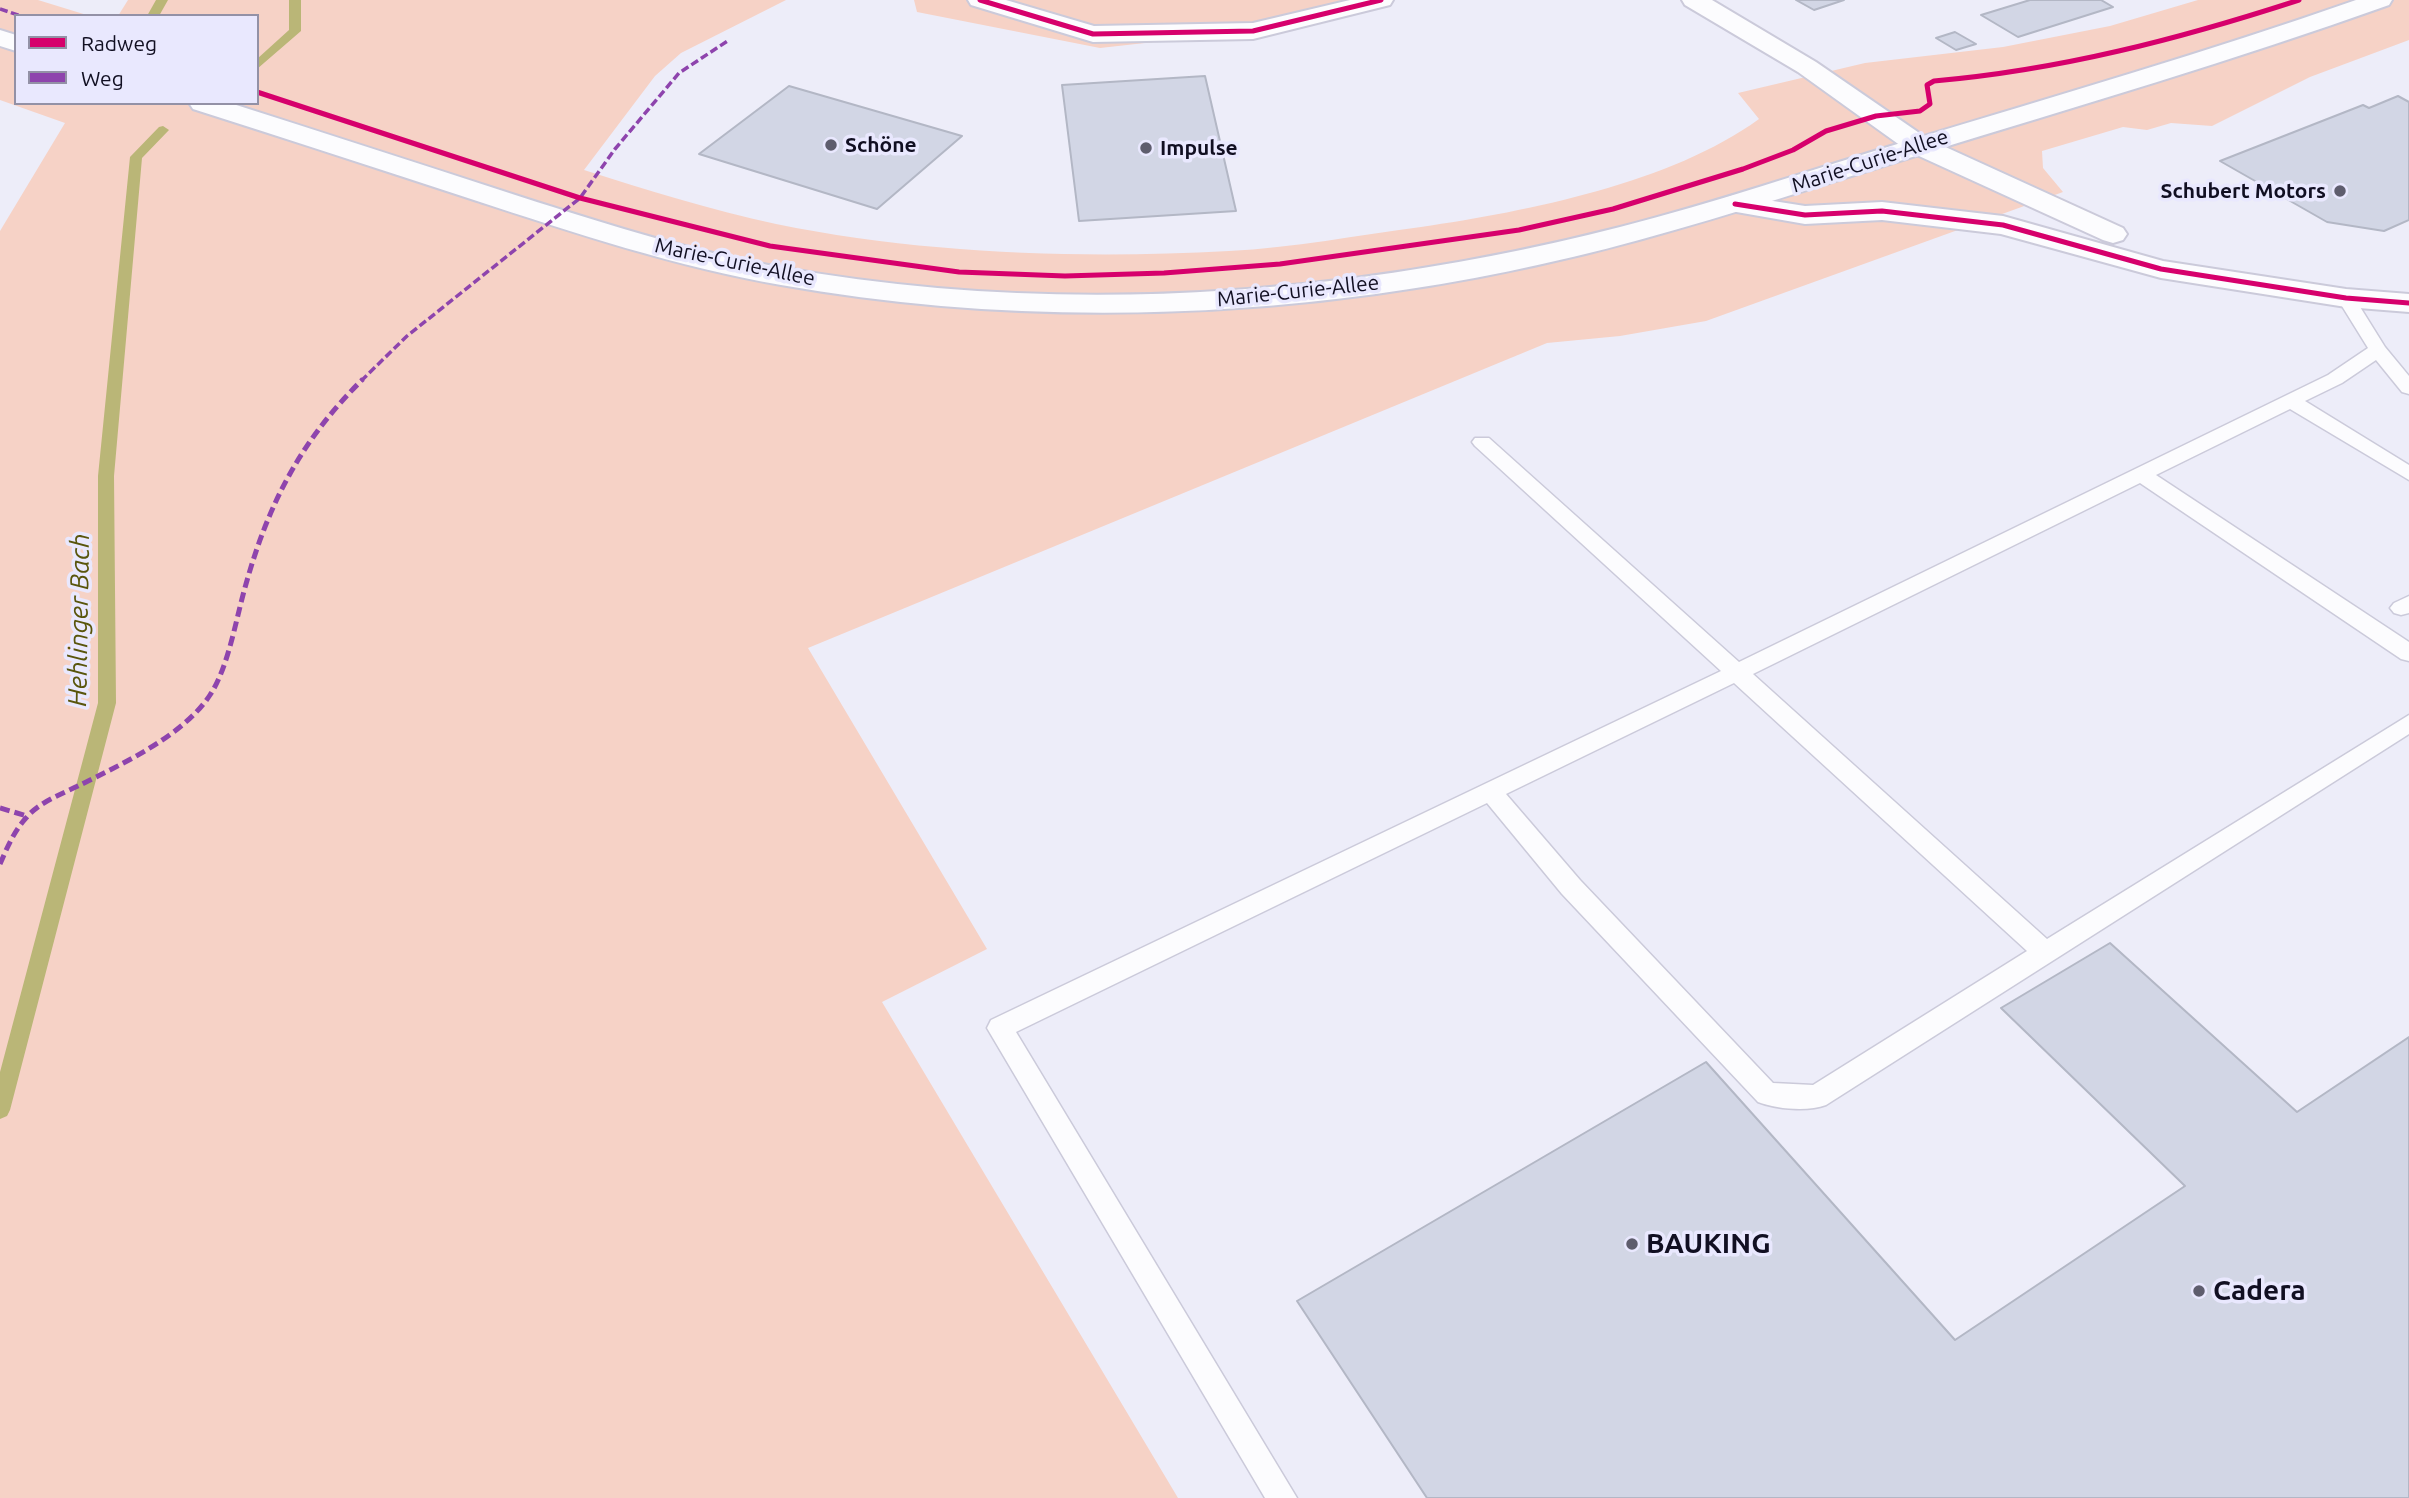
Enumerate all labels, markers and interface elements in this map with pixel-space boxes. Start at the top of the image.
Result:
legend [14,14,259,105]
text: Radweg [81,31,157,55]
text: Weg [81,66,124,90]
street label: Marie-Curie-Allee [1789,124,1951,198]
place label: Schöne [845,132,917,158]
place label: Impulse [1160,135,1238,161]
marker: Schöne [823,137,839,153]
marker: Impulse [1138,140,1154,156]
place label: Schubert Motors [2161,178,2326,204]
marker: Schubert Motors [2332,183,2348,199]
street label: Marie-Curie-Allee [653,233,817,291]
street label: Marie-Curie-Allee [1216,270,1380,312]
water label: Hehlinger Bach [62,533,96,707]
place label: BAUKING [1646,1227,1771,1261]
marker: BAUKING [1624,1236,1640,1252]
place label: Cadera [2213,1274,2306,1308]
marker: Cadera [2191,1283,2207,1299]

